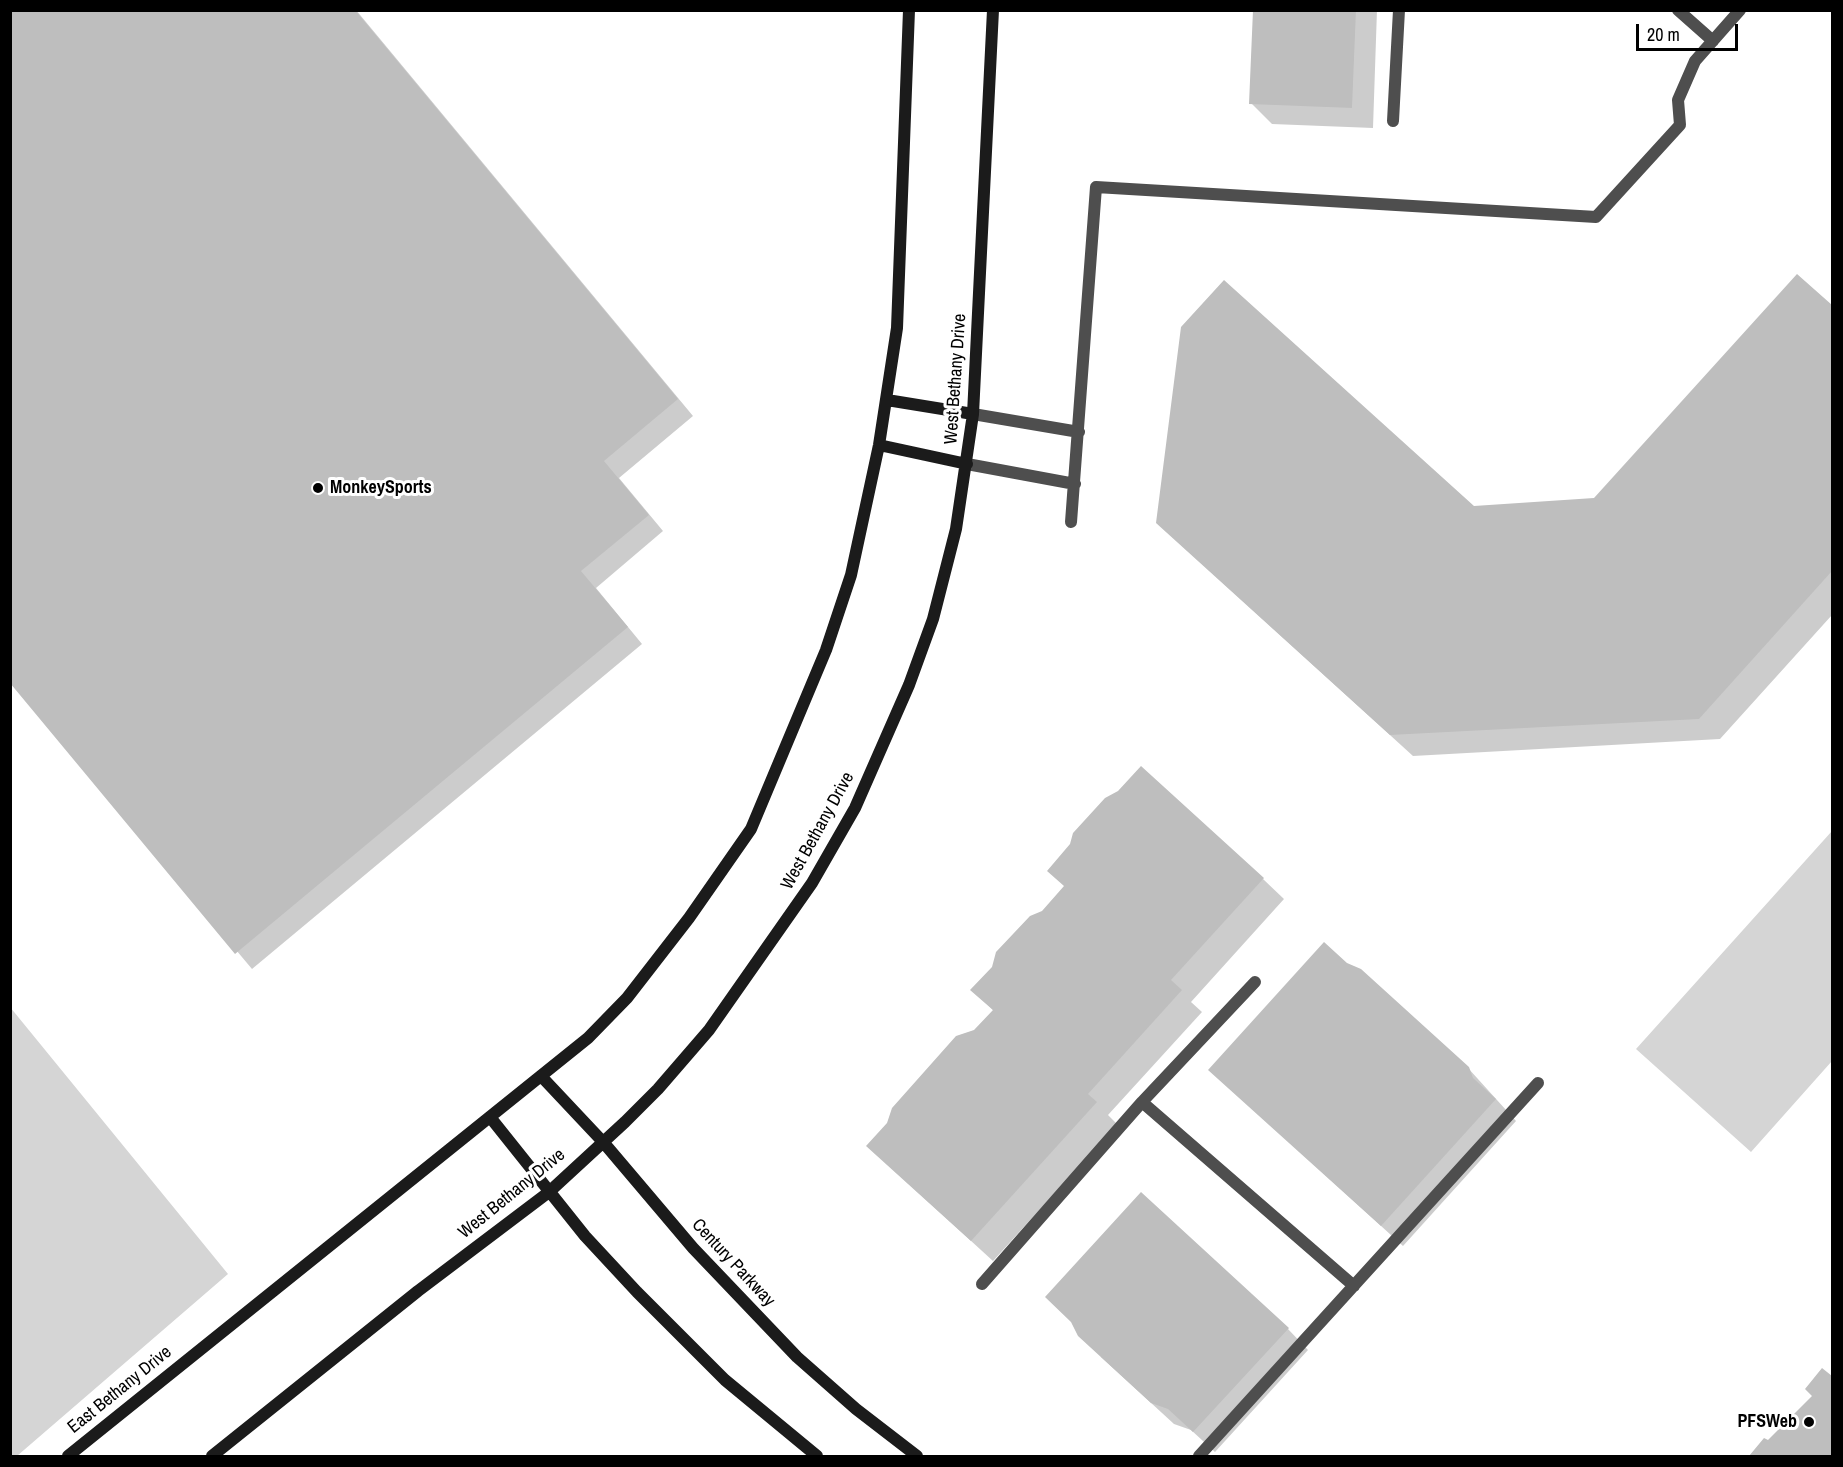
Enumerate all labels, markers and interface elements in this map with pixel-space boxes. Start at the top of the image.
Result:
scale bar [1639,12,1741,50]
text: 20 m [1647,22,1680,47]
street label: West Bethany Drive [941,313,971,445]
place label: MonkeySports [330,477,432,499]
marker: MonkeySports [311,481,325,495]
street label: West Bethany Drive [777,768,859,894]
street label: West Bethany Drive [454,1144,570,1244]
street label: Century Parkway [687,1215,779,1311]
street label: East Bethany Drive [64,1342,176,1438]
place label: PFSWeb [1737,1411,1797,1433]
marker: PFSWeb [1802,1415,1816,1429]

